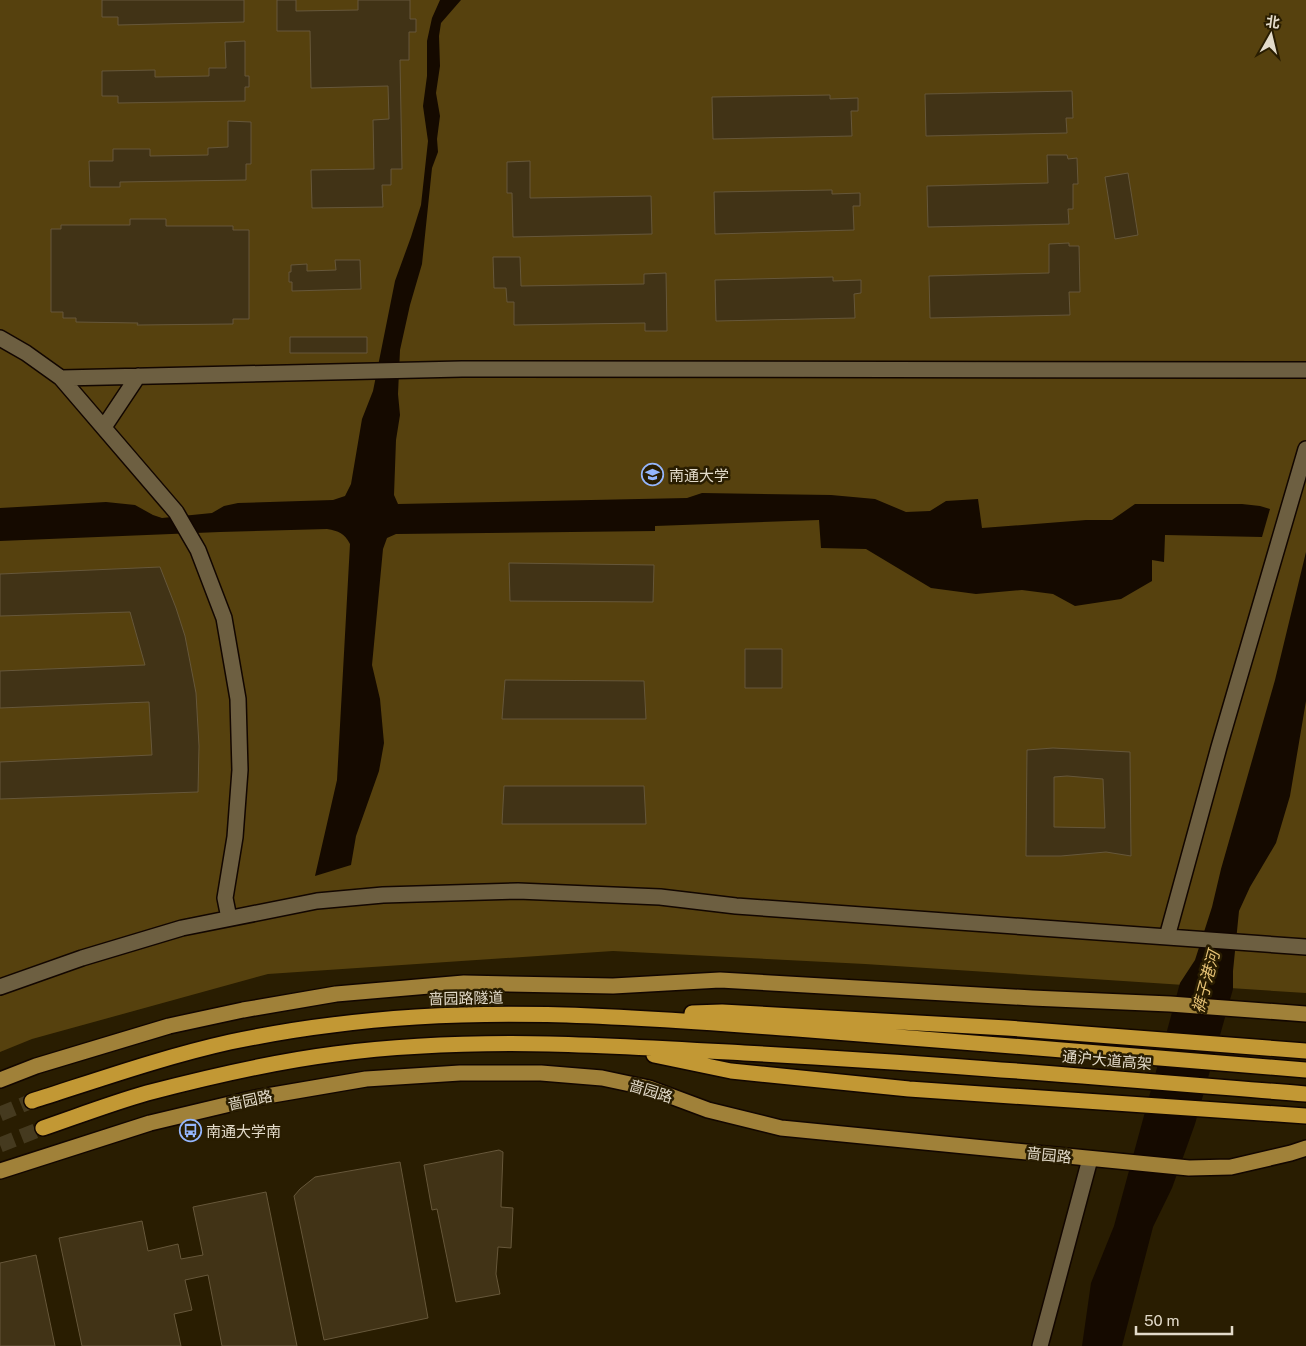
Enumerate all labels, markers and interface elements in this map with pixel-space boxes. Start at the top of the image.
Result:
north arrow [1246,10,1296,60]
text: 北 [1265,13,1281,31]
school or university icon: 南通大学 [641,463,665,487]
place label: 南通大学 [669,467,729,484]
water label: 裤子港河 [1189,946,1224,1015]
street label: 啬园路隧道 [428,989,504,1007]
street label: 通沪大道高架 [1061,1048,1153,1072]
street label: 啬园路 [627,1076,675,1106]
street label: 啬园路 [226,1087,274,1113]
bus stop icon: 南通大学南 [178,1119,202,1143]
place label: 南通大学南 [206,1123,281,1140]
street label: 啬园路 [1026,1144,1072,1166]
scale bar [1136,1304,1232,1336]
text: 50 m [1144,1312,1179,1329]

